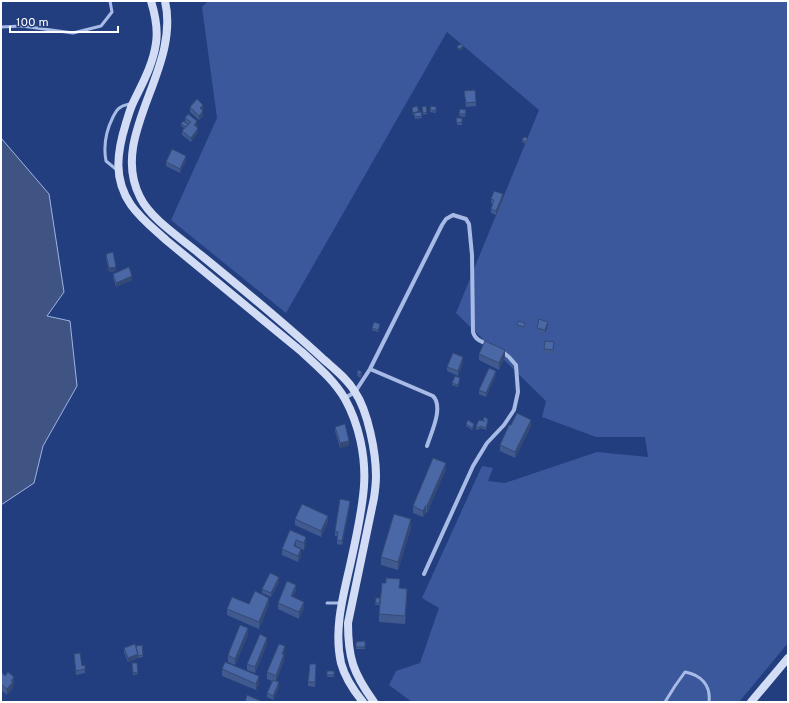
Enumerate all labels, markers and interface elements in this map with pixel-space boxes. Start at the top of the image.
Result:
scale bar [10,8,118,34]
text: 100 m [16,15,49,31]

